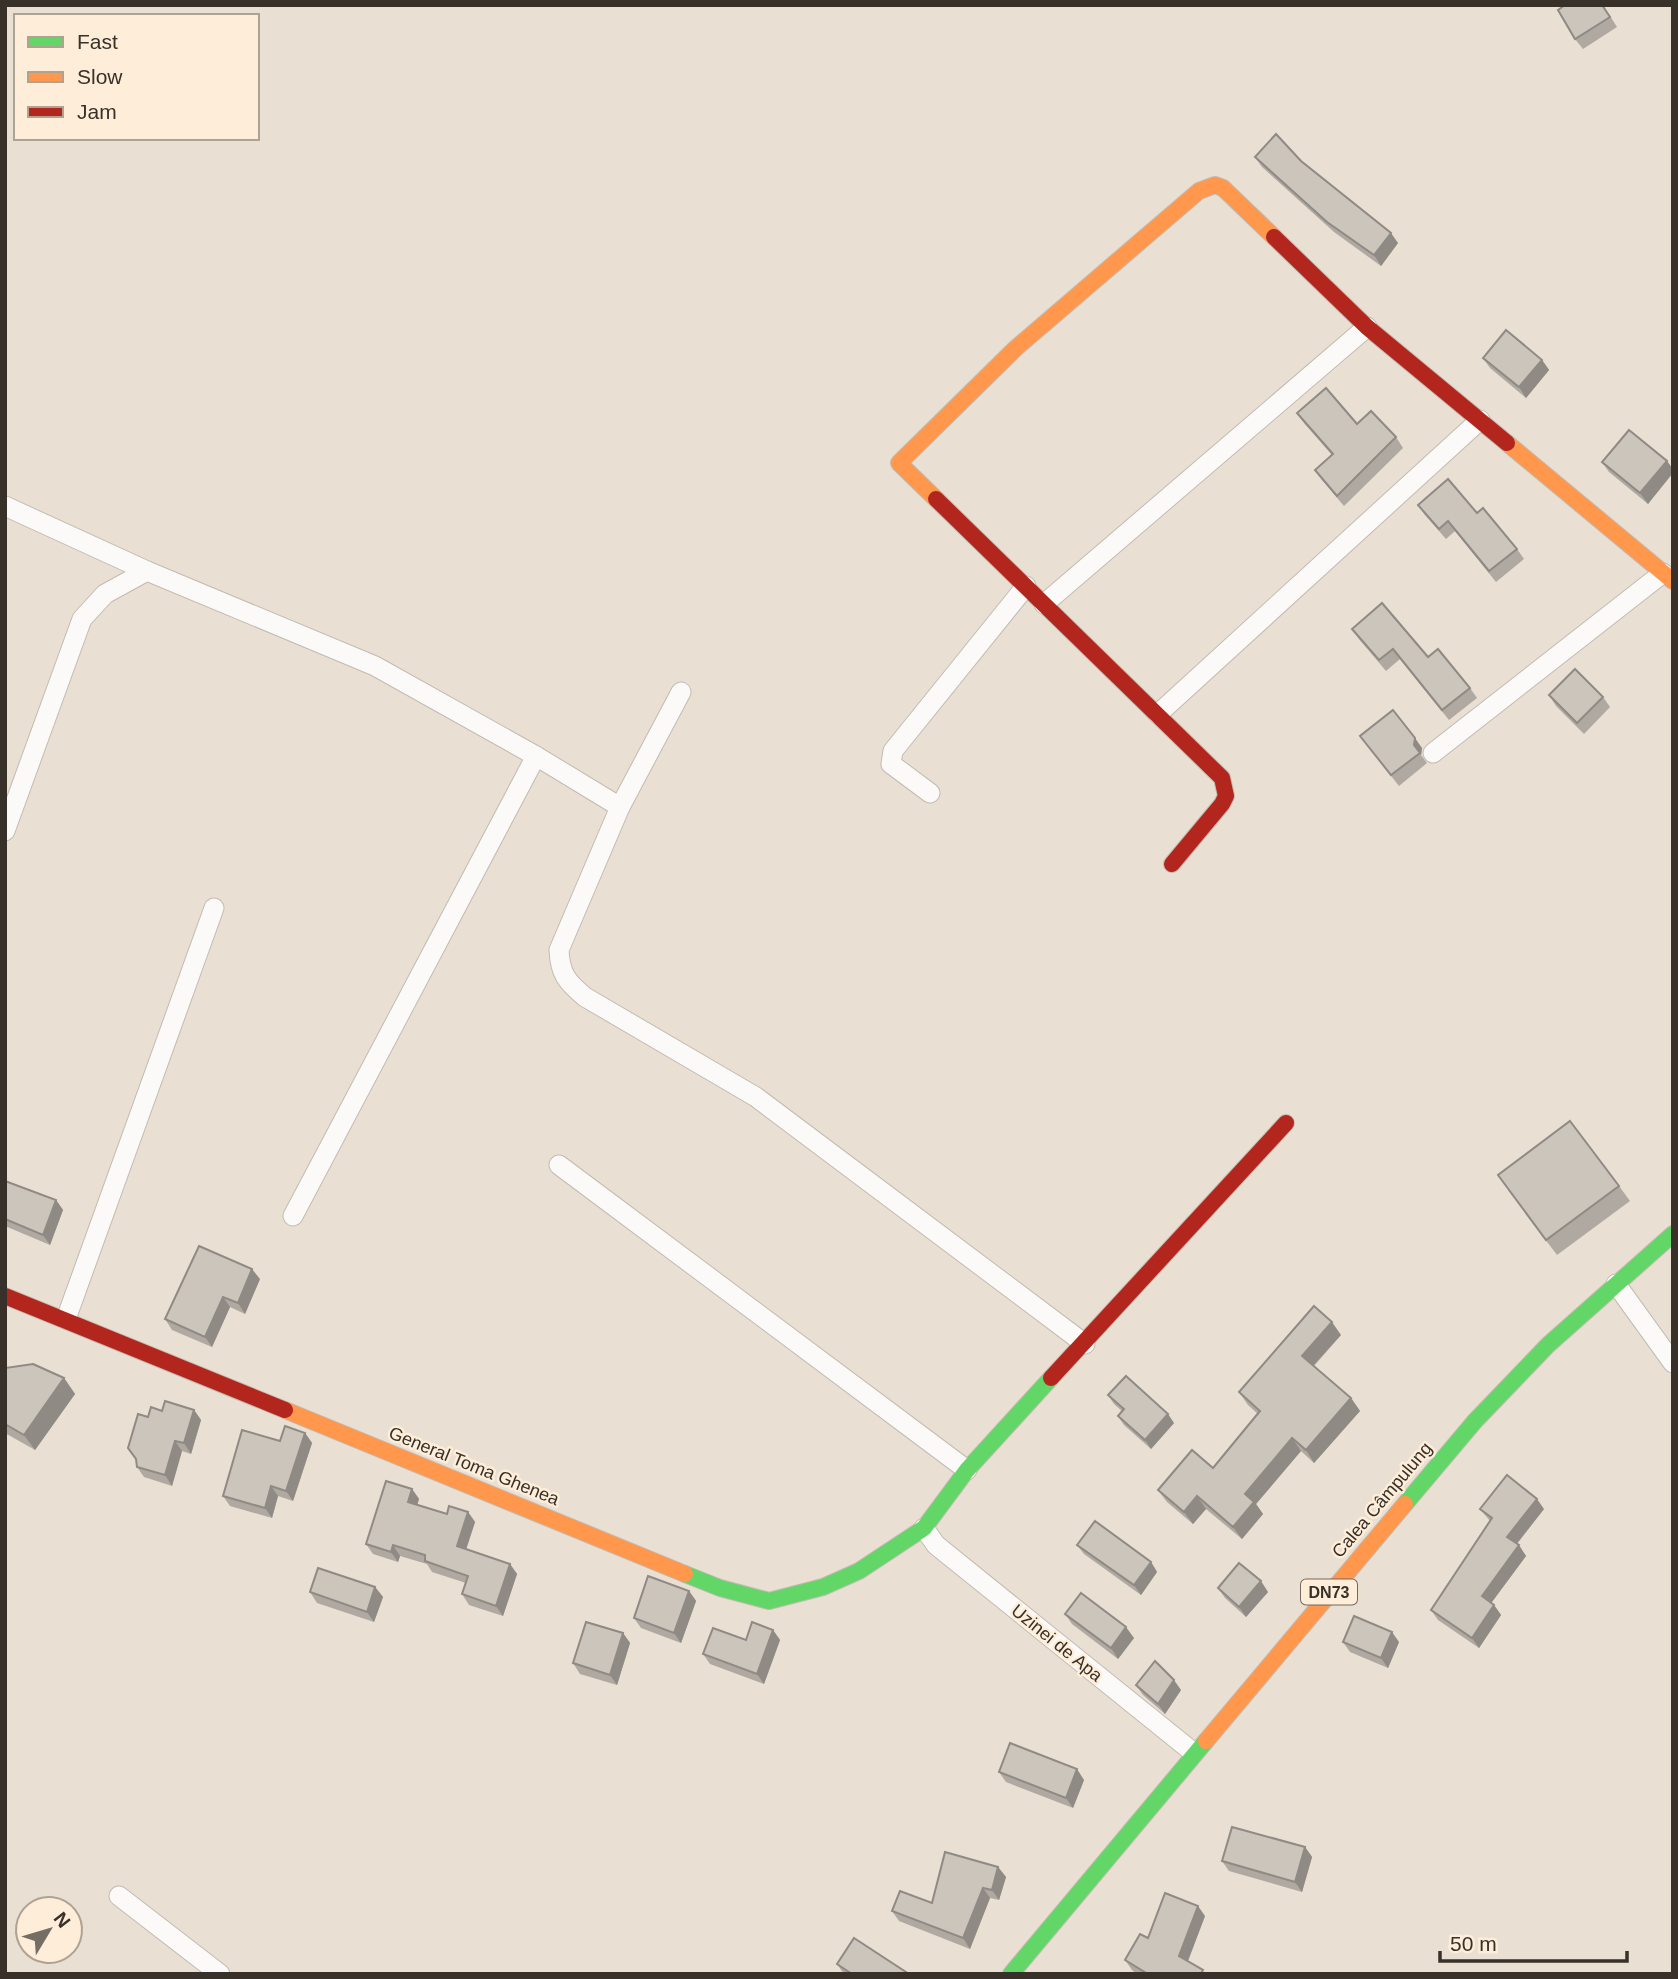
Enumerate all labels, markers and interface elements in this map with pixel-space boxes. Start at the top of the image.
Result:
legend [14,14,259,140]
text: Fast [77,30,118,53]
text: Slow [77,65,123,88]
text: Jam [77,100,117,123]
street label: General Toma Ghenea [386,1423,563,1510]
street label: Calea Câmpulung [1328,1438,1436,1562]
road number: DN73 [1301,1580,1357,1604]
street label: Uzinei de Apa [1008,1600,1107,1686]
north arrow [14,1895,84,1965]
text: N [50,1908,75,1932]
scale bar [1440,1920,1627,1964]
text: 50 m [1450,1932,1497,1955]

